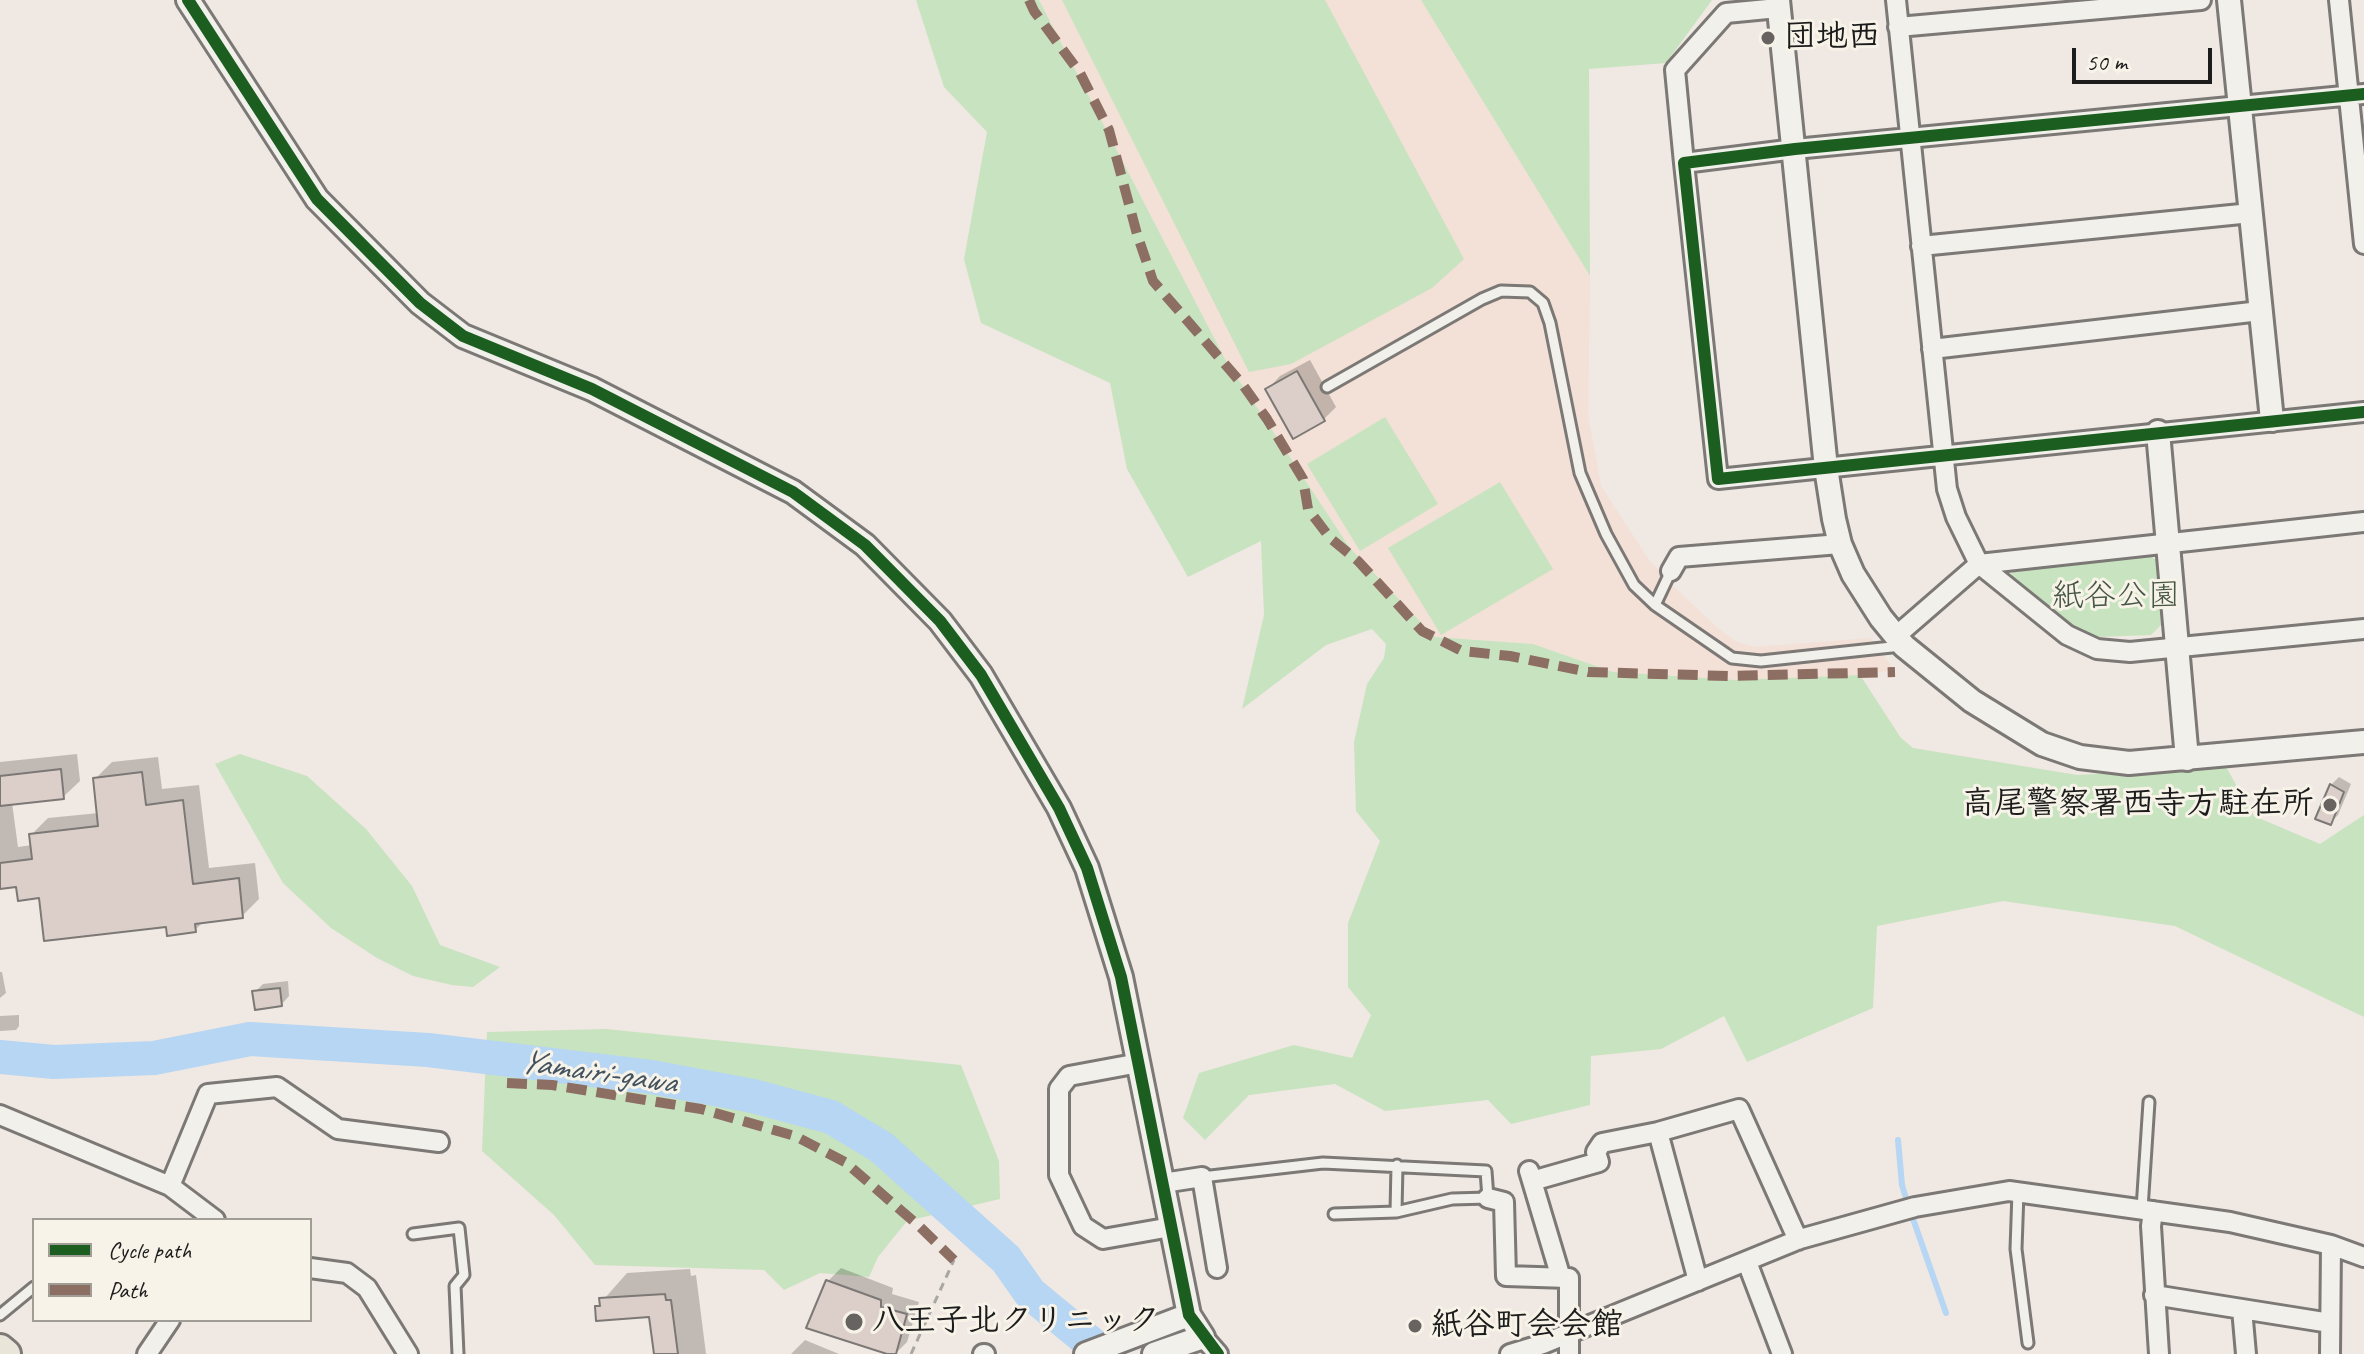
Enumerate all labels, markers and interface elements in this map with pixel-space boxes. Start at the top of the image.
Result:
place label: 団地西 [1784,19,1880,57]
marker: 団地西 [1759,29,1777,47]
scale bar [2076,32,2216,82]
text: 50 m [2086,47,2127,77]
park label: 紙谷公園 [2052,578,2180,616]
place label: 高尾警察署西寺方駐在所 [1962,786,2314,824]
marker: 高尾警察署西寺方駐在所 [2321,796,2339,814]
water label: Yamairi-gawa [518,1042,678,1104]
legend [32,1218,312,1322]
text: Cycle path [108,1235,191,1265]
text: Path [108,1275,148,1305]
place label: 八王子北クリニック [872,1303,1160,1341]
place label: 紙谷町会会館 [1431,1307,1623,1345]
marker: 八王子北クリニック [843,1311,865,1333]
marker: 紙谷町会会館 [1406,1317,1424,1335]

